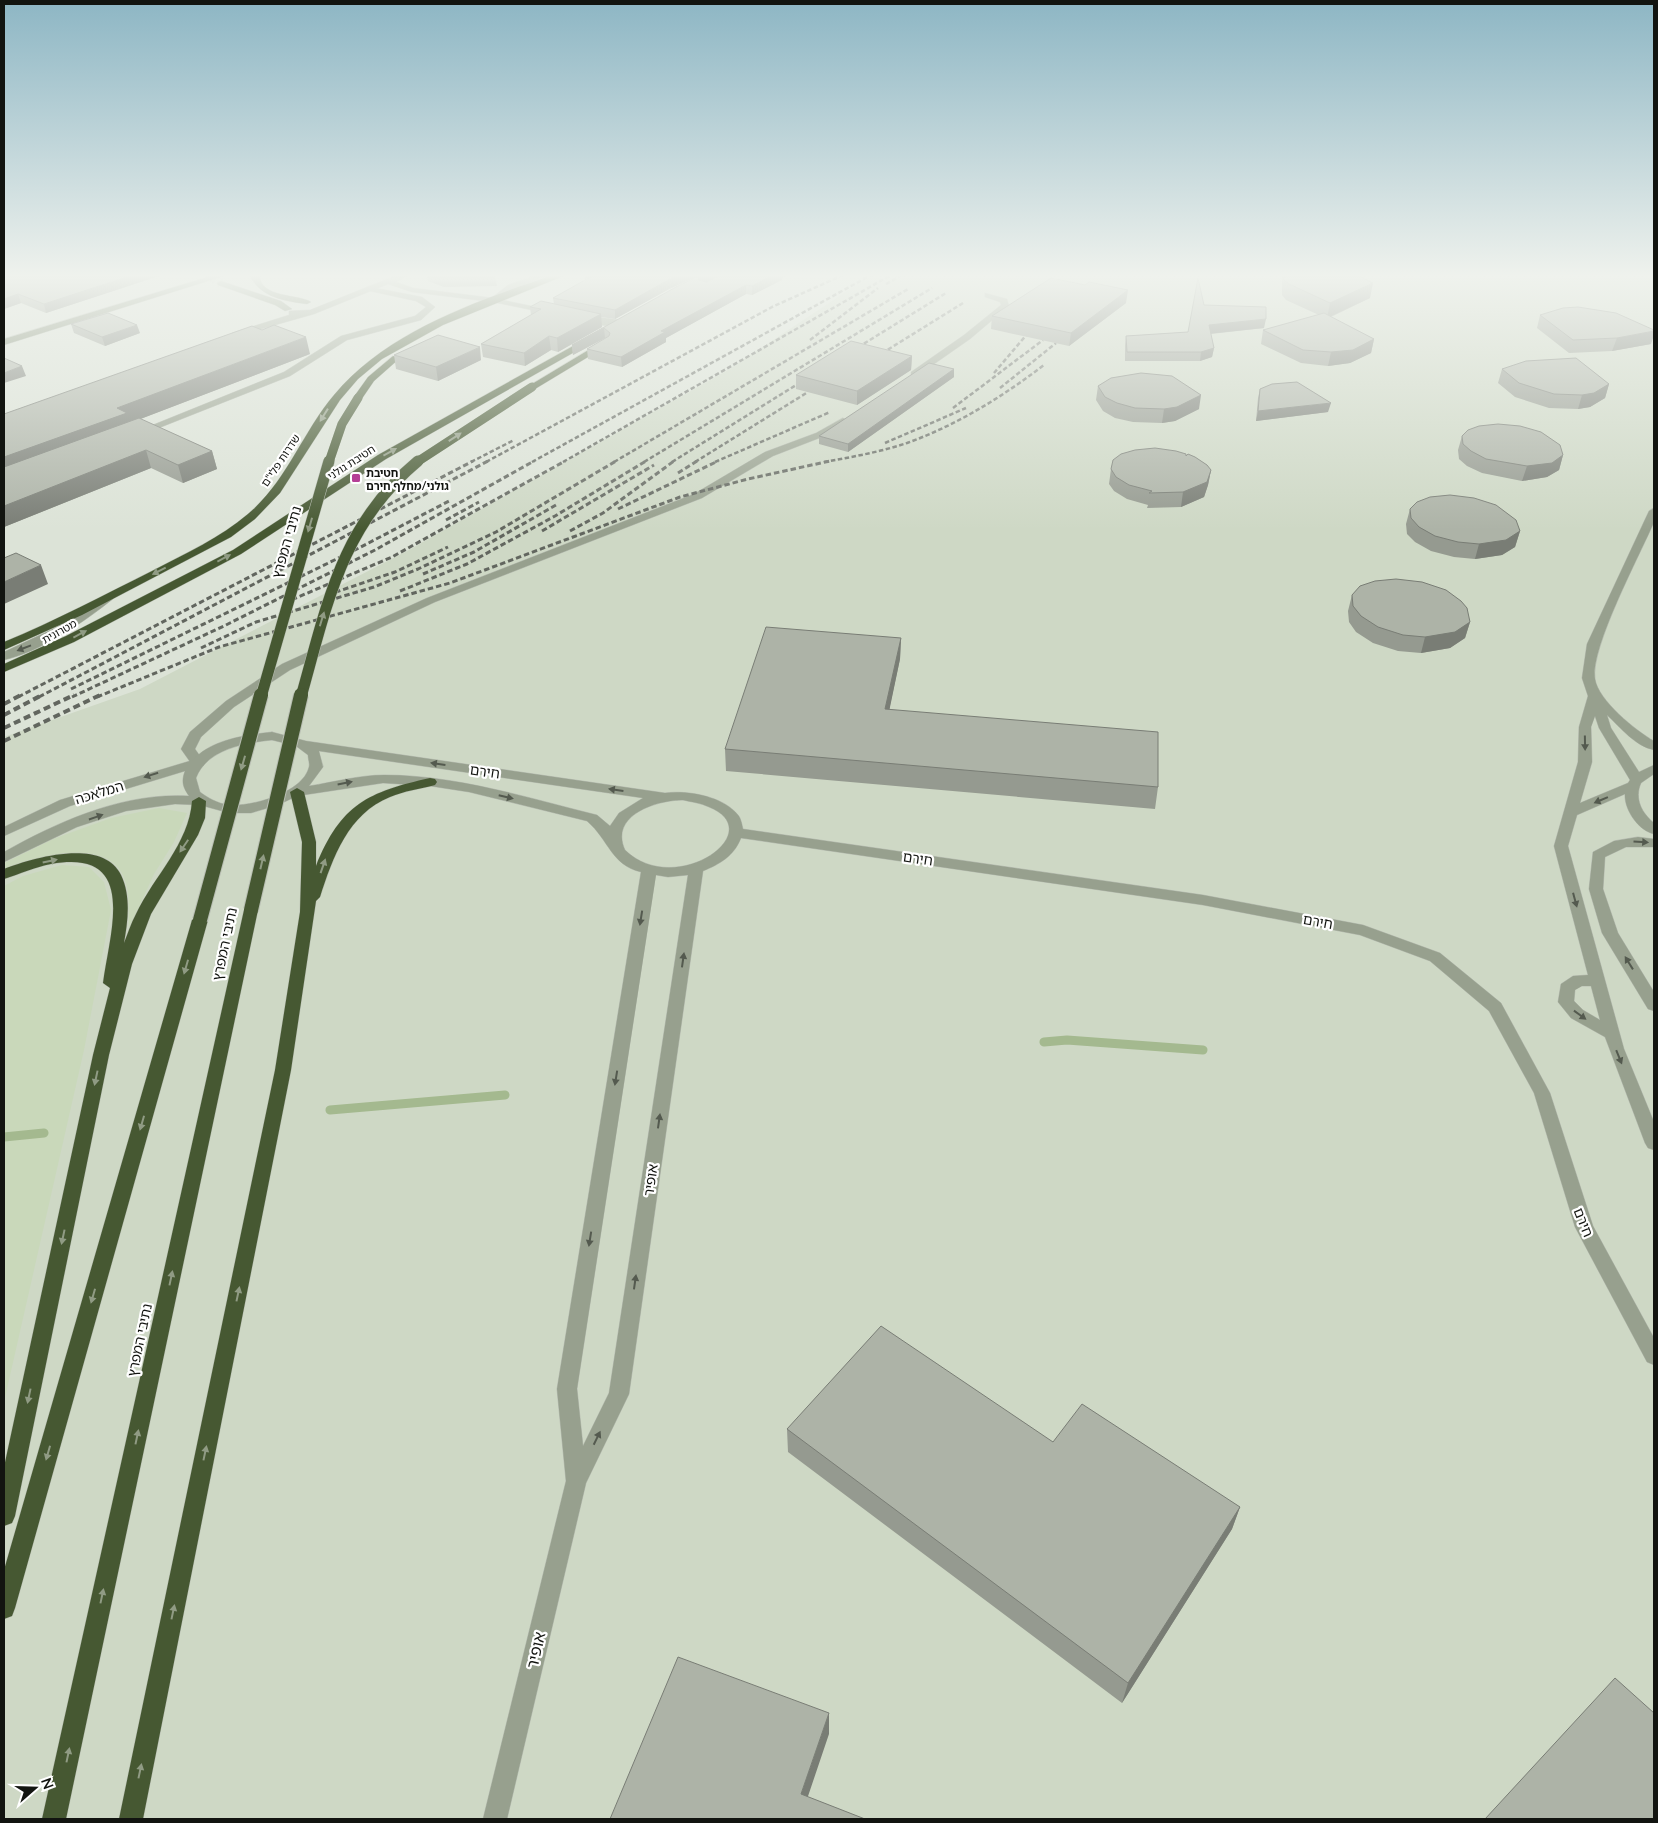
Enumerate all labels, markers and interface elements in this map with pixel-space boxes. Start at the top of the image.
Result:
one-way arrow [320,409,329,422]
street label: שדרות פלי"ם [258,431,302,489]
one-way arrow [449,432,462,442]
street label: חטיבת גולני [325,442,377,482]
one-way arrow [383,448,398,456]
place label: חטיבת גולני/מחלף חירם [366,466,449,492]
marker: חטיבת גולני/מחלף חירם [350,472,362,484]
street label: נתיבי המפרץ [268,504,304,580]
one-way arrow [306,517,314,532]
one-way arrow [217,554,231,563]
one-way arrow [152,567,167,575]
one-way arrow [319,611,326,626]
street label: מטרונית [39,616,79,646]
one-way arrow [73,630,87,638]
one-way arrow [17,645,31,653]
one-way arrow [1581,736,1589,752]
one-way arrow [239,756,247,771]
one-way arrow [430,760,446,768]
street label: חירם [469,760,501,782]
one-way arrow [143,772,158,780]
street label: המלאכה [73,777,125,807]
one-way arrow [338,779,354,787]
one-way arrow [608,786,624,794]
one-way arrow [499,793,514,801]
one-way arrow [1594,796,1608,804]
one-way arrow [89,813,104,821]
one-way arrow [1634,838,1650,846]
one-way arrow [179,839,189,853]
street label: חירם [902,847,934,869]
one-way arrow [258,855,266,870]
one-way arrow [43,856,59,864]
one-way arrow [319,858,327,873]
one-way arrow [1572,893,1580,908]
street label: נתיבי המפרץ [208,906,240,982]
one-way arrow [637,910,645,926]
street label: חירם [1302,910,1334,932]
one-way arrow [679,952,687,968]
one-way arrow [1624,957,1633,970]
one-way arrow [182,960,190,975]
one-way arrow [1573,1010,1587,1020]
one-way arrow [1616,1049,1623,1064]
one-way arrow [92,1070,100,1086]
one-way arrow [611,1071,619,1087]
one-way arrow [655,1113,663,1129]
one-way arrow [138,1116,146,1131]
street label: אופיר [639,1163,661,1197]
street label: חירם [1570,1205,1598,1239]
one-way arrow [58,1229,66,1245]
one-way arrow [586,1231,594,1247]
one-way arrow [167,1271,175,1286]
one-way arrow [632,1273,640,1289]
one-way arrow [234,1285,242,1301]
one-way arrow [88,1289,96,1304]
street label: נתיבי המפרץ [123,1302,155,1378]
one-way arrow [25,1388,33,1403]
one-way arrow [133,1429,141,1444]
one-way arrow [593,1431,601,1445]
one-way arrow [44,1445,52,1460]
one-way arrow [202,1445,210,1461]
one-way arrow [98,1588,106,1603]
one-way arrow [169,1605,177,1620]
street label: אופיר [522,1630,548,1670]
one-way arrow [64,1747,72,1762]
north arrow [10,1763,60,1813]
one-way arrow [137,1763,145,1779]
text: N [38,1775,58,1791]

